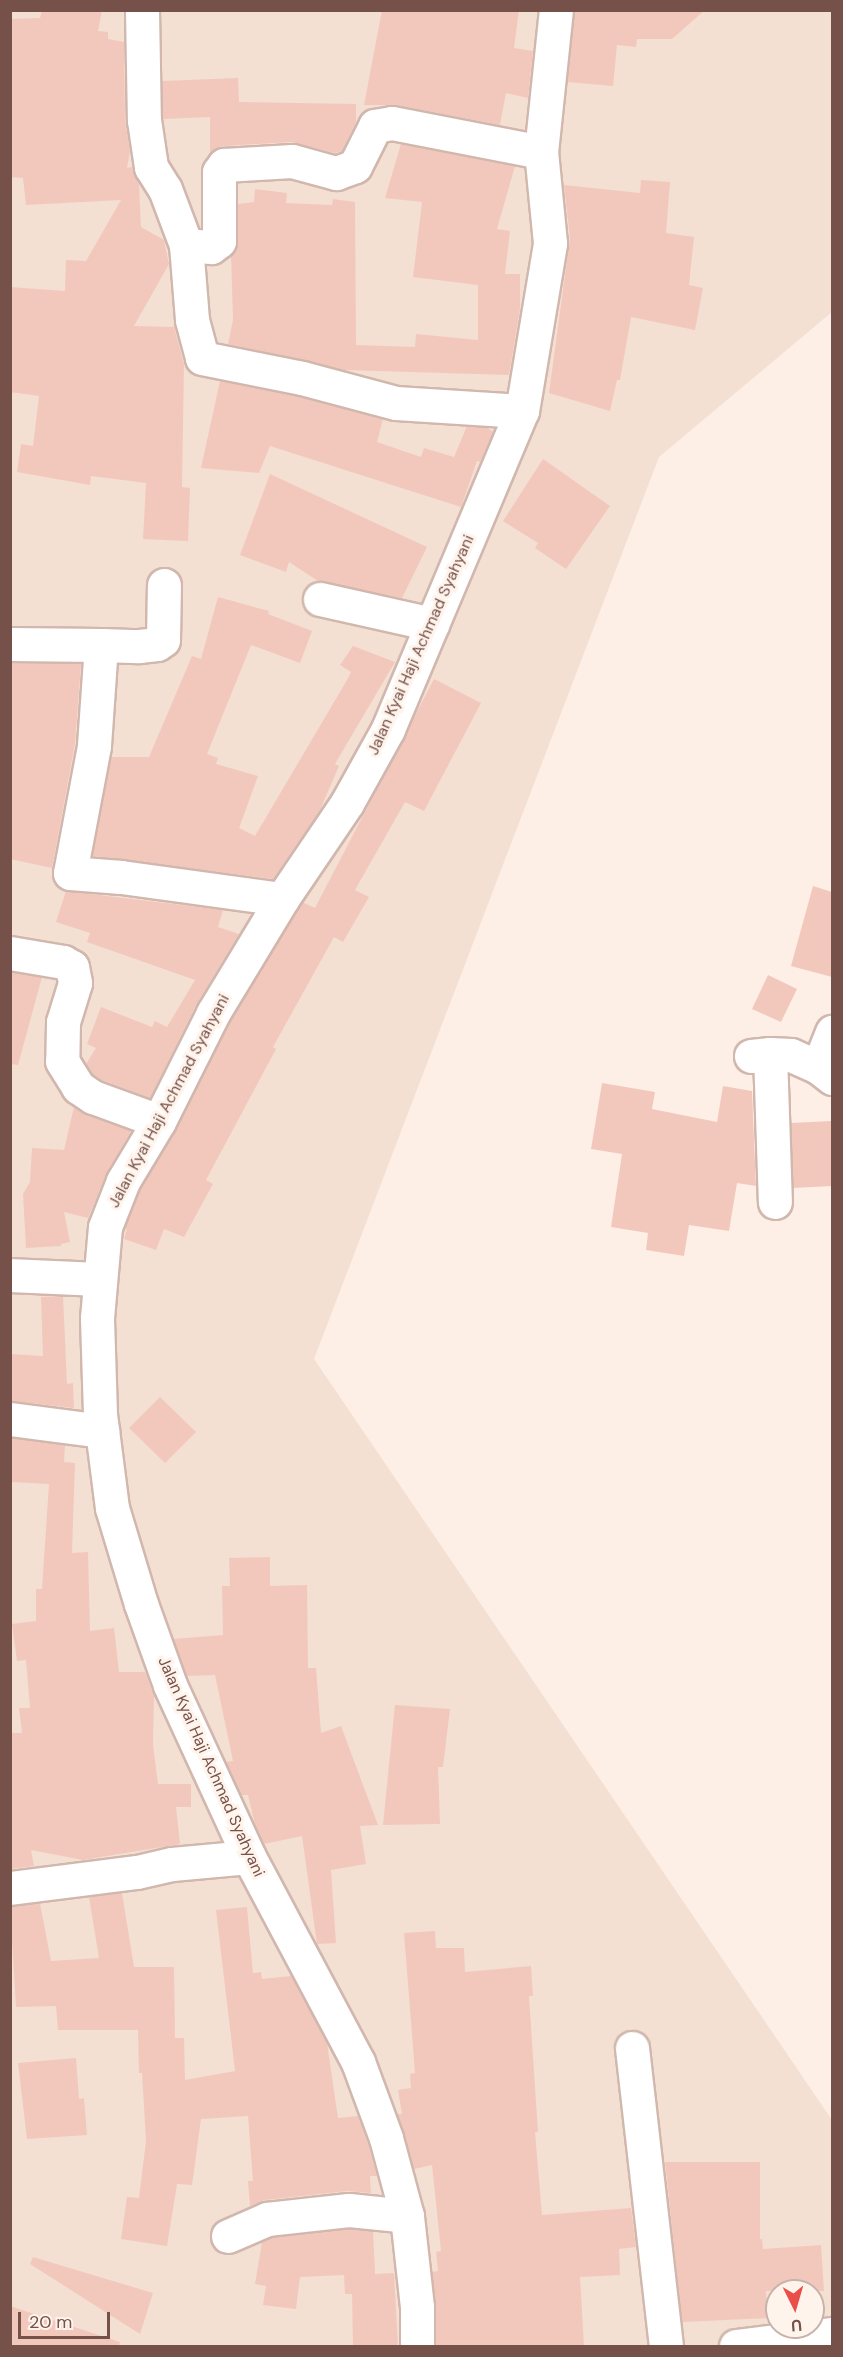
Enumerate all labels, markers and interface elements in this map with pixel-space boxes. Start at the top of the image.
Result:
street label: Jalan Kyai Haji Achmad Syahyani [364,532,478,758]
street label: Jalan Kyai Haji Achmad Syahyani [104,991,234,1211]
street label: Jalan Kyai Haji Achmad Syahyani [154,1654,268,1880]
north arrow [765,2279,825,2339]
scale bar [21,2300,112,2338]
text: 20 m [29,2310,72,2334]
text: U [790,2314,803,2336]

